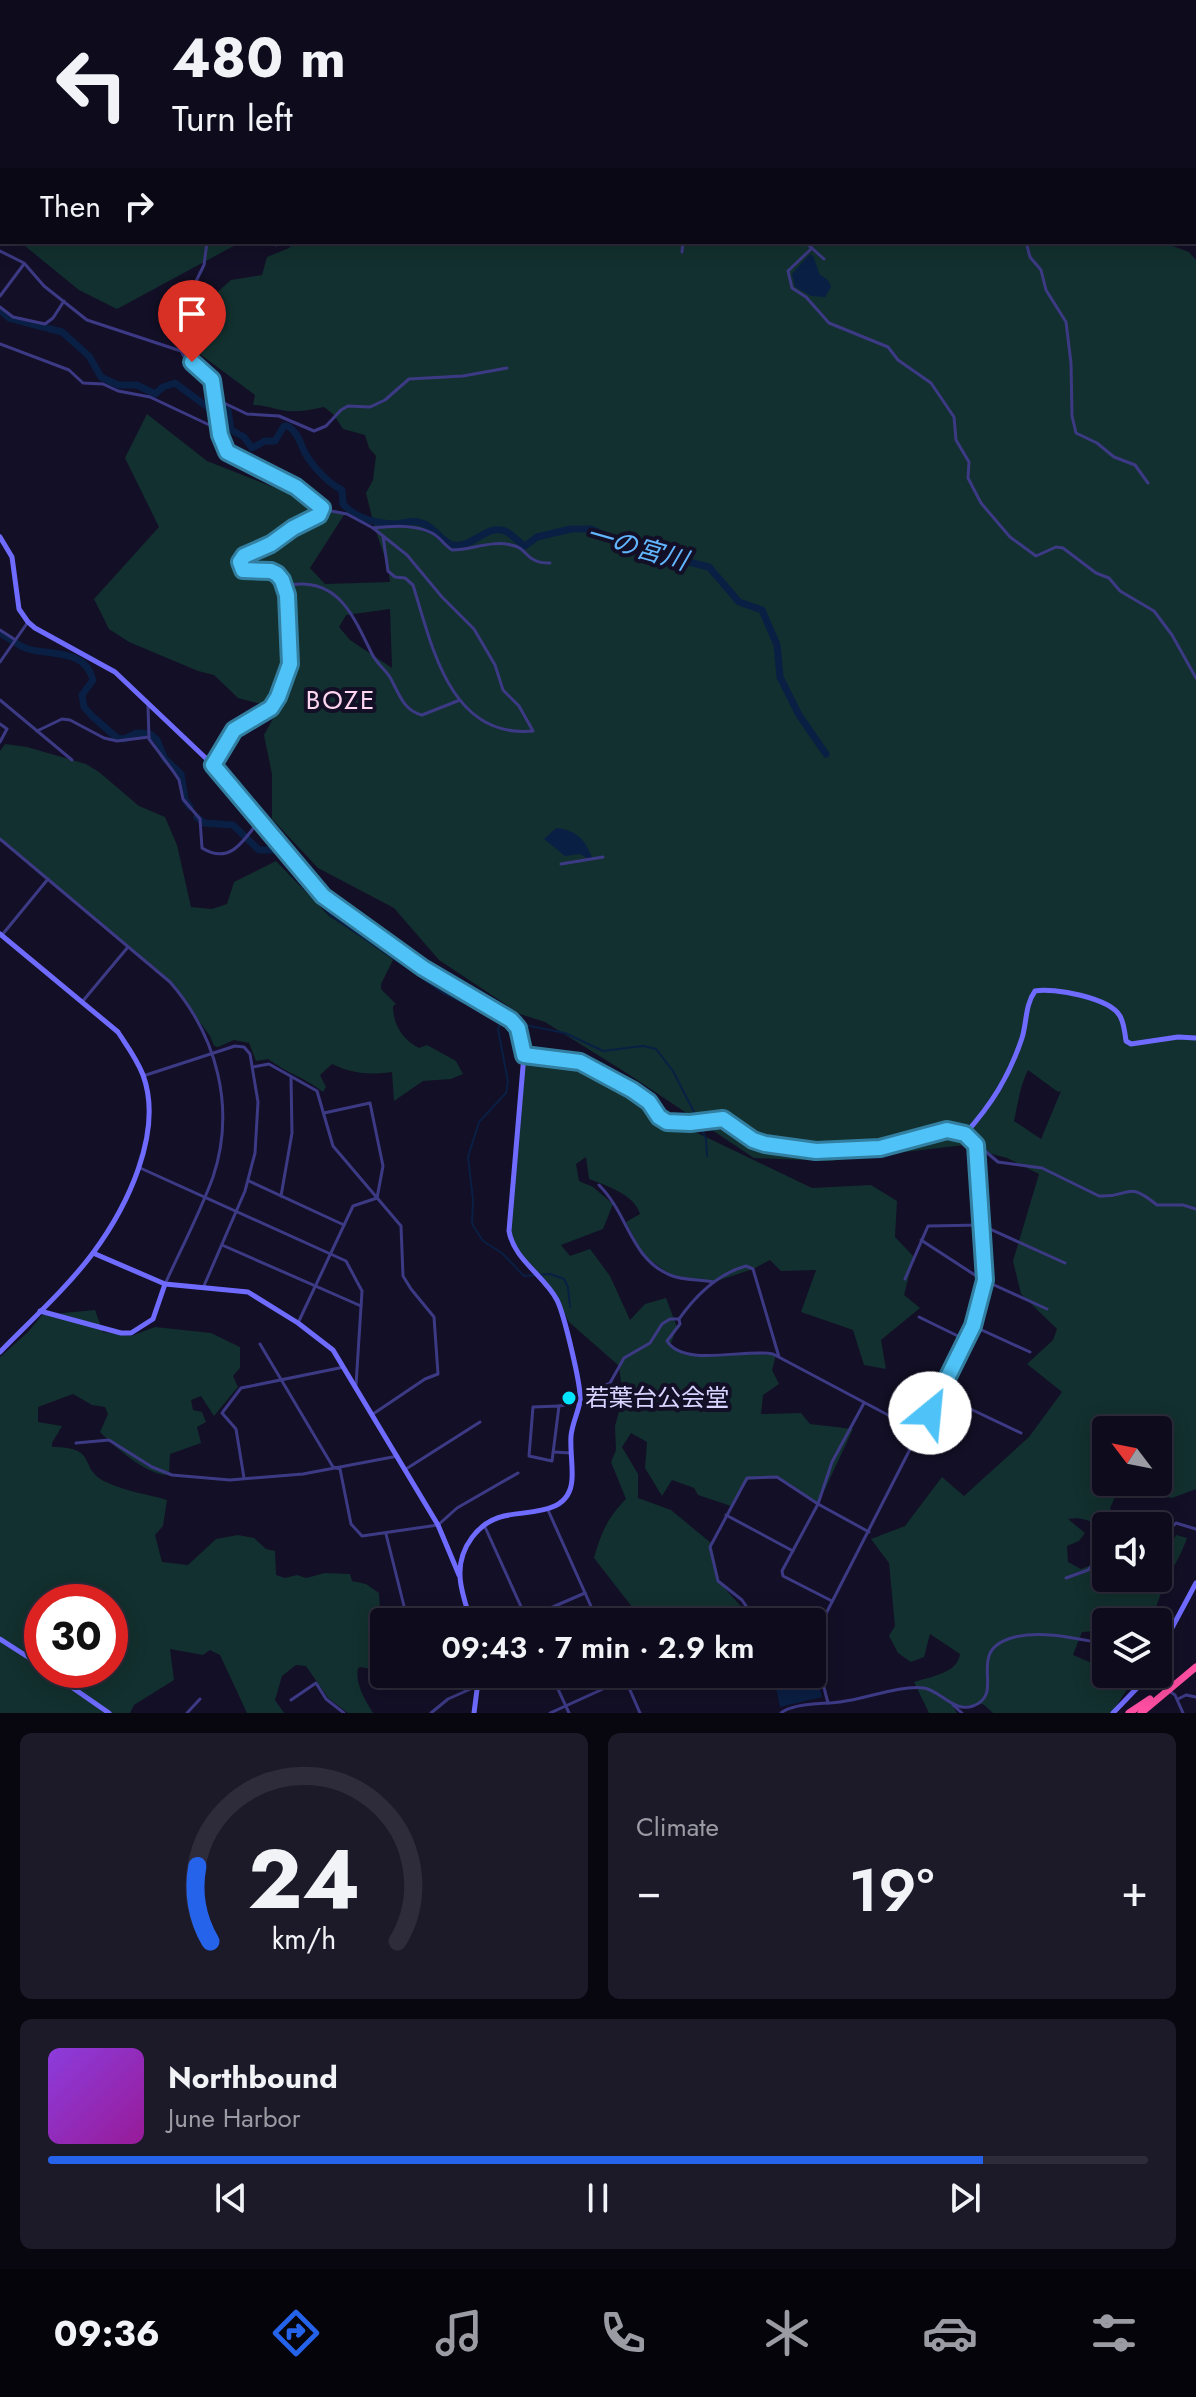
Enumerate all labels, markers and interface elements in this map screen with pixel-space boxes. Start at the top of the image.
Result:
text: 480 m [172,17,346,98]
icon: left [40,32,144,136]
text: Turn left [172,92,293,144]
icon: right [117,184,161,228]
text: Then [40,185,101,228]
pin [158,280,226,362]
icon: arrive [170,292,214,336]
water label: 一の宮川 [582,514,695,580]
district label: BOZE [306,681,376,719]
position arrow [888,1371,972,1455]
place label: 若葉台公会堂 [585,1380,729,1415]
marker: 若葉台公会堂 [560,1389,578,1407]
north arrow [1092,1416,1172,1496]
map controls [1092,1416,1172,1688]
button: sound [1092,1512,1172,1592]
speed limit sign: 30 [24,1584,128,1688]
button: layers [1092,1608,1172,1688]
text: 09:43 · 7 min · 2.9 km [442,1626,754,1669]
text: Climate [636,1808,719,1846]
text: 24 [248,1819,360,1939]
text: 19° [849,1847,934,1934]
text: − [636,1859,662,1923]
text: + [1121,1859,1148,1923]
text: km/h [272,1918,336,1960]
text: Northbound [168,2056,338,2099]
text: June Harbor [168,2099,301,2137]
icon: previous [209,2176,253,2220]
icon: pause [576,2176,620,2220]
icon: next [943,2176,987,2220]
icon: directions [268,2305,324,2361]
icon: music [431,2305,487,2361]
icon: phone [595,2305,651,2361]
icon: climate [759,2305,815,2361]
icon: car [922,2305,978,2361]
icon: filters [1086,2305,1142,2361]
text: 09:36 [54,2307,160,2359]

